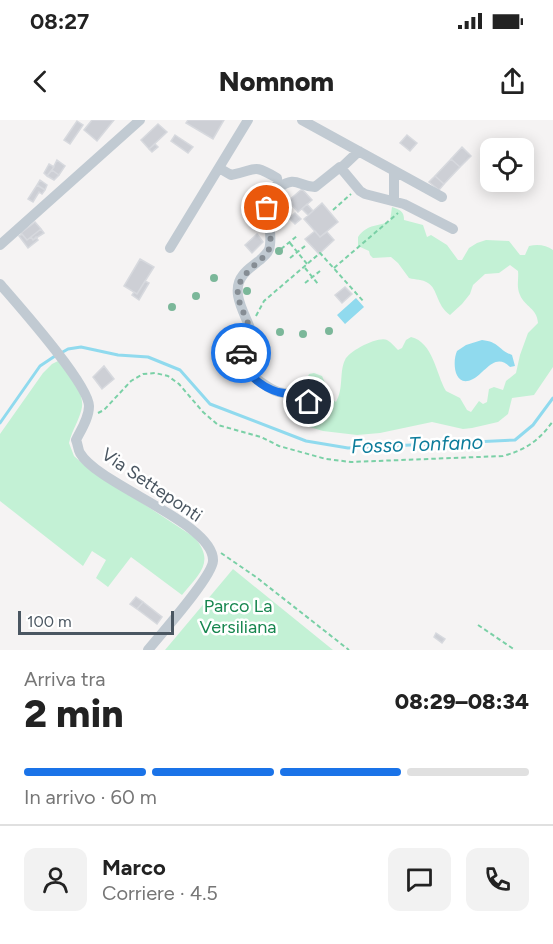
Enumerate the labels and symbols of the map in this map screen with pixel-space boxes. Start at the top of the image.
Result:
pin [241,182,292,233]
courier [211,323,271,383]
pin [283,376,334,427]
water label: Fosso Tonfano [351,430,484,458]
street label: Via Setteponti [97,443,207,527]
park label: Parco La Versiliana [200,595,276,638]
scale bar [18,608,174,636]

